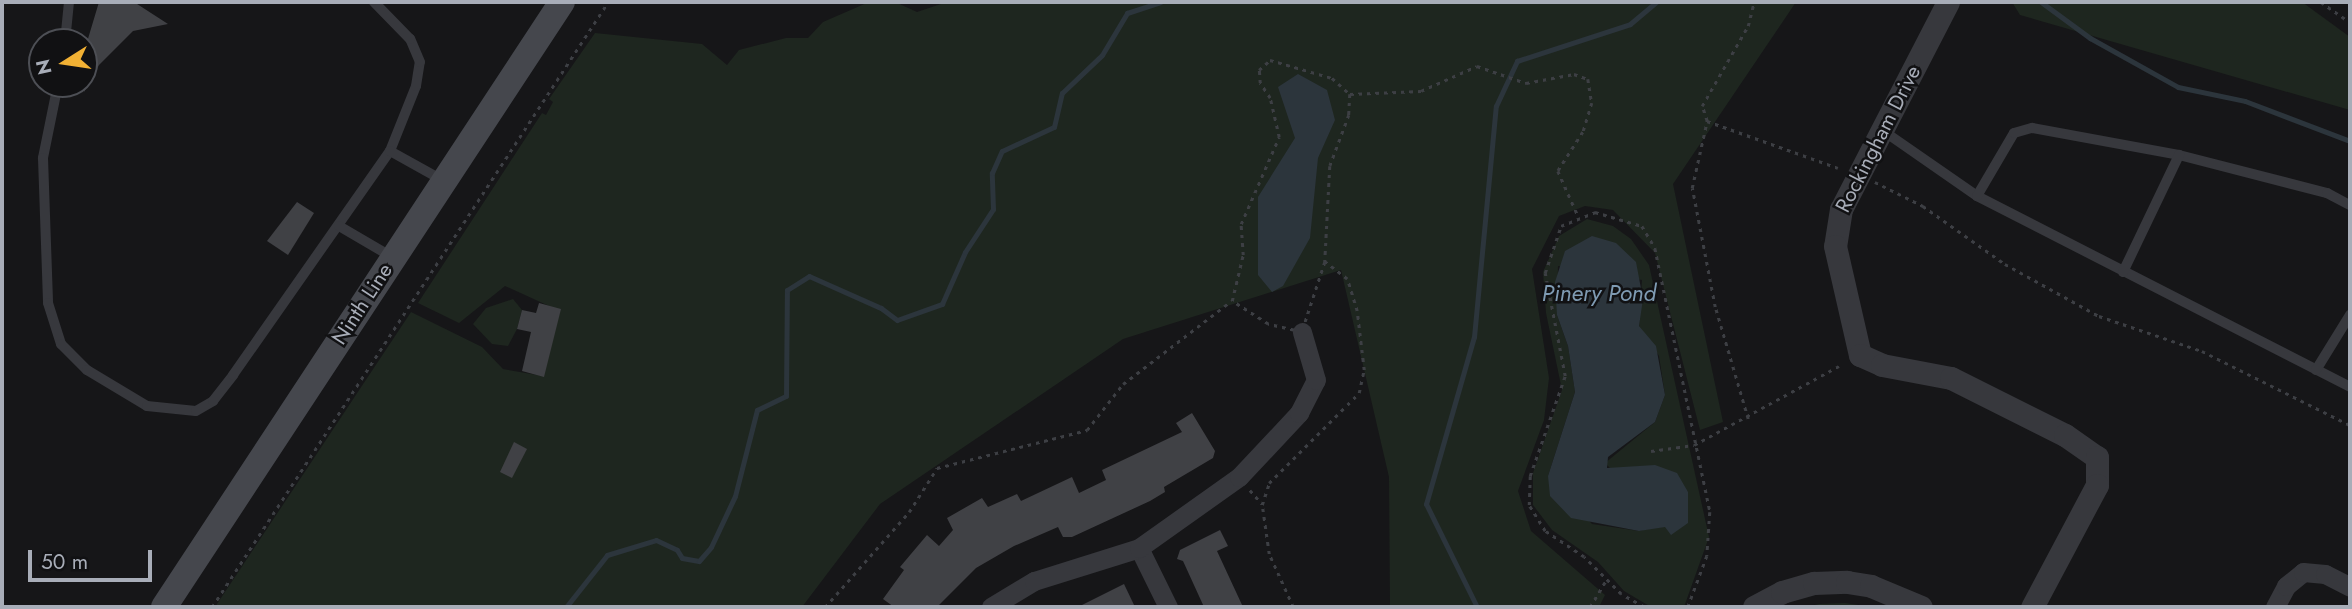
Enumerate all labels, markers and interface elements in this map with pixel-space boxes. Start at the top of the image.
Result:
north arrow [28,28,98,98]
text: N [29,57,59,77]
street label: Rockingham Drive [1830,61,1926,217]
street label: Ninth Line [326,259,398,349]
water label: Pinery Pond [1542,279,1656,307]
scale bar [32,536,156,580]
text: 50 m [41,547,88,577]

